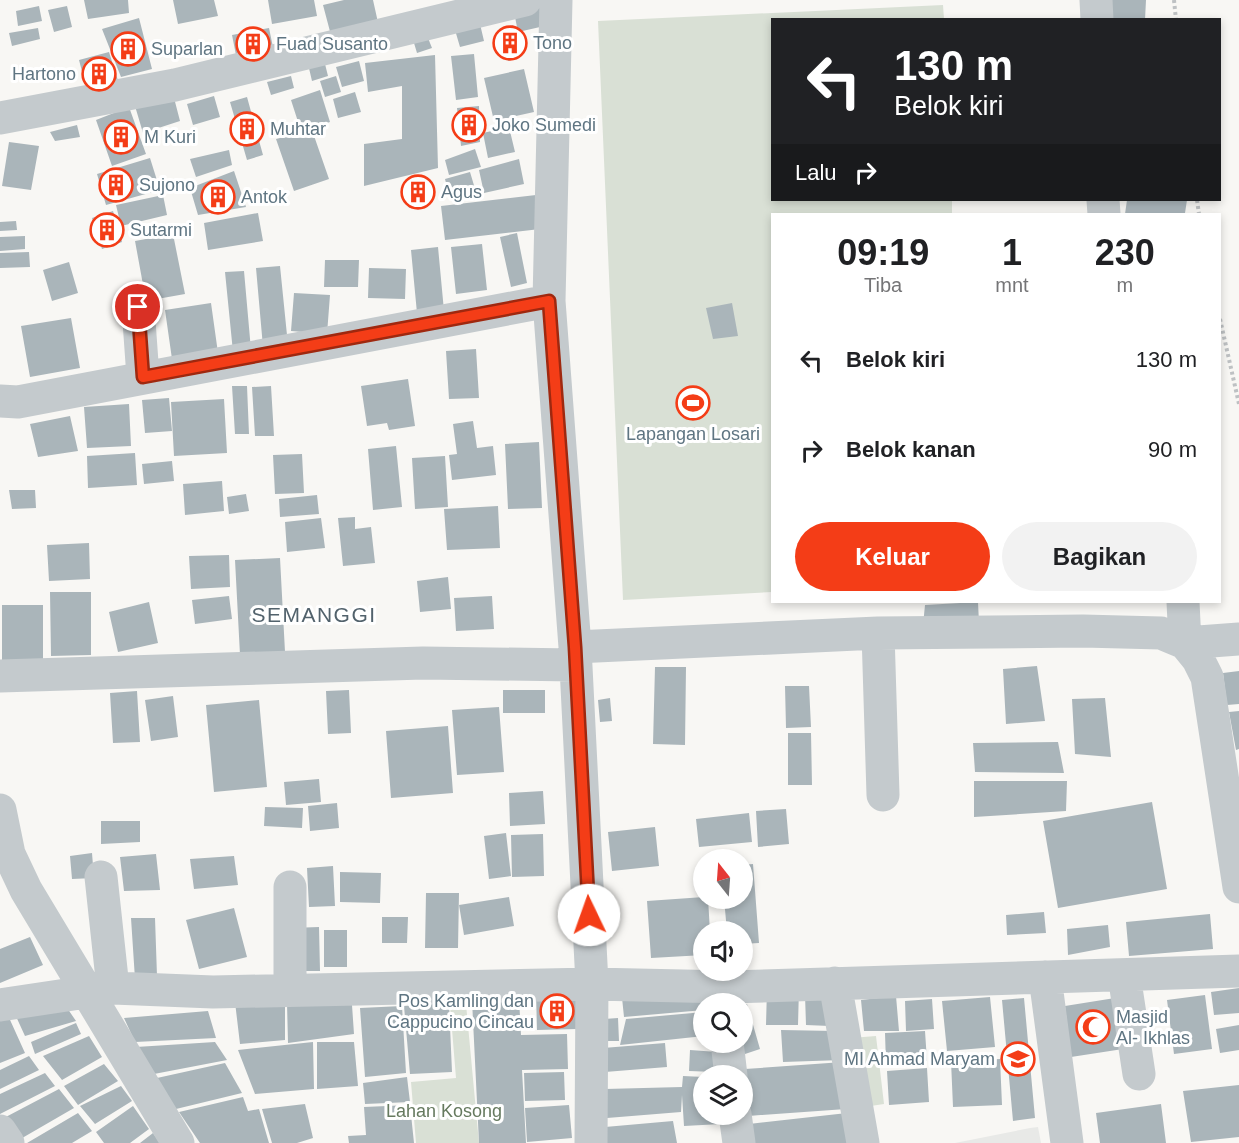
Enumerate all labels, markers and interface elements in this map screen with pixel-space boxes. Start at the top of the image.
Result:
building icon: Tono [492,25,528,61]
building icon: Fuad Susanto [235,26,271,62]
building icon: Suparlan [110,31,146,67]
place label: Tono [533,33,572,53]
place label: Fuad Susanto [276,34,388,54]
place label: Suparlan [151,39,223,59]
icon: left [795,42,873,120]
text: 130 m [894,42,1013,89]
building icon: Hartono [81,56,117,92]
place label: Hartono [12,64,76,84]
text: Belok kiri [894,91,1004,121]
building icon: Joko Sumedi [451,107,487,143]
building icon: Muhtar [229,111,265,147]
place label: Joko Sumedi [492,115,596,135]
building icon: M Kuri [103,119,139,155]
place label: Muhtar [270,119,326,139]
place label: M Kuri [144,127,196,147]
icon: right [849,156,882,189]
text: Lalu [795,160,837,185]
building icon: Sujono [98,167,134,203]
building icon: Agus [400,174,436,210]
place label: Sujono [139,175,195,195]
building icon: Antok [200,179,236,215]
place label: Agus [441,182,482,202]
place label: Antok [241,187,288,207]
building icon: Sutarmi [89,212,125,248]
place label: Sutarmi [130,220,192,240]
text: 09:19 [837,232,929,273]
text: 1 [1002,232,1022,273]
text: 230 [1095,232,1155,273]
text: Tiba [864,274,902,296]
text: mnt [995,274,1029,296]
text: m [1117,274,1133,296]
pin [112,281,163,332]
icon: arrive [121,290,154,323]
icon: left [795,344,828,377]
text: Belok kiri [846,347,945,372]
text: 130 m [1136,347,1197,372]
sports icon: Lapangan Losari [675,385,711,421]
place label: Lapangan Losari [626,424,760,444]
icon: right [795,434,828,467]
text: Belok kanan [846,437,976,462]
text: 90 m [1148,437,1197,462]
button: Keluar [795,522,990,591]
button: Bagikan [1002,522,1197,591]
district label: SEMANGGI [251,603,377,626]
north arrow [693,849,753,909]
map controls [693,849,753,1125]
position arrow [557,883,621,947]
button: sound [693,921,753,981]
place label: Pos Kamling dan Cappucino Cincau [387,991,534,1032]
building icon: Pos Kamling dan Cappucino Cincau [539,993,575,1029]
button: search [693,993,753,1053]
place label: Masjid Al- Ikhlas [1116,1007,1190,1048]
mosque icon: Masjid Al- Ikhlas [1075,1009,1111,1045]
school or university icon: MI Ahmad Maryam [1000,1041,1036,1077]
place label: MI Ahmad Maryam [844,1049,995,1069]
button: layers [693,1065,753,1125]
park label: Lahan Kosong [386,1101,502,1121]

